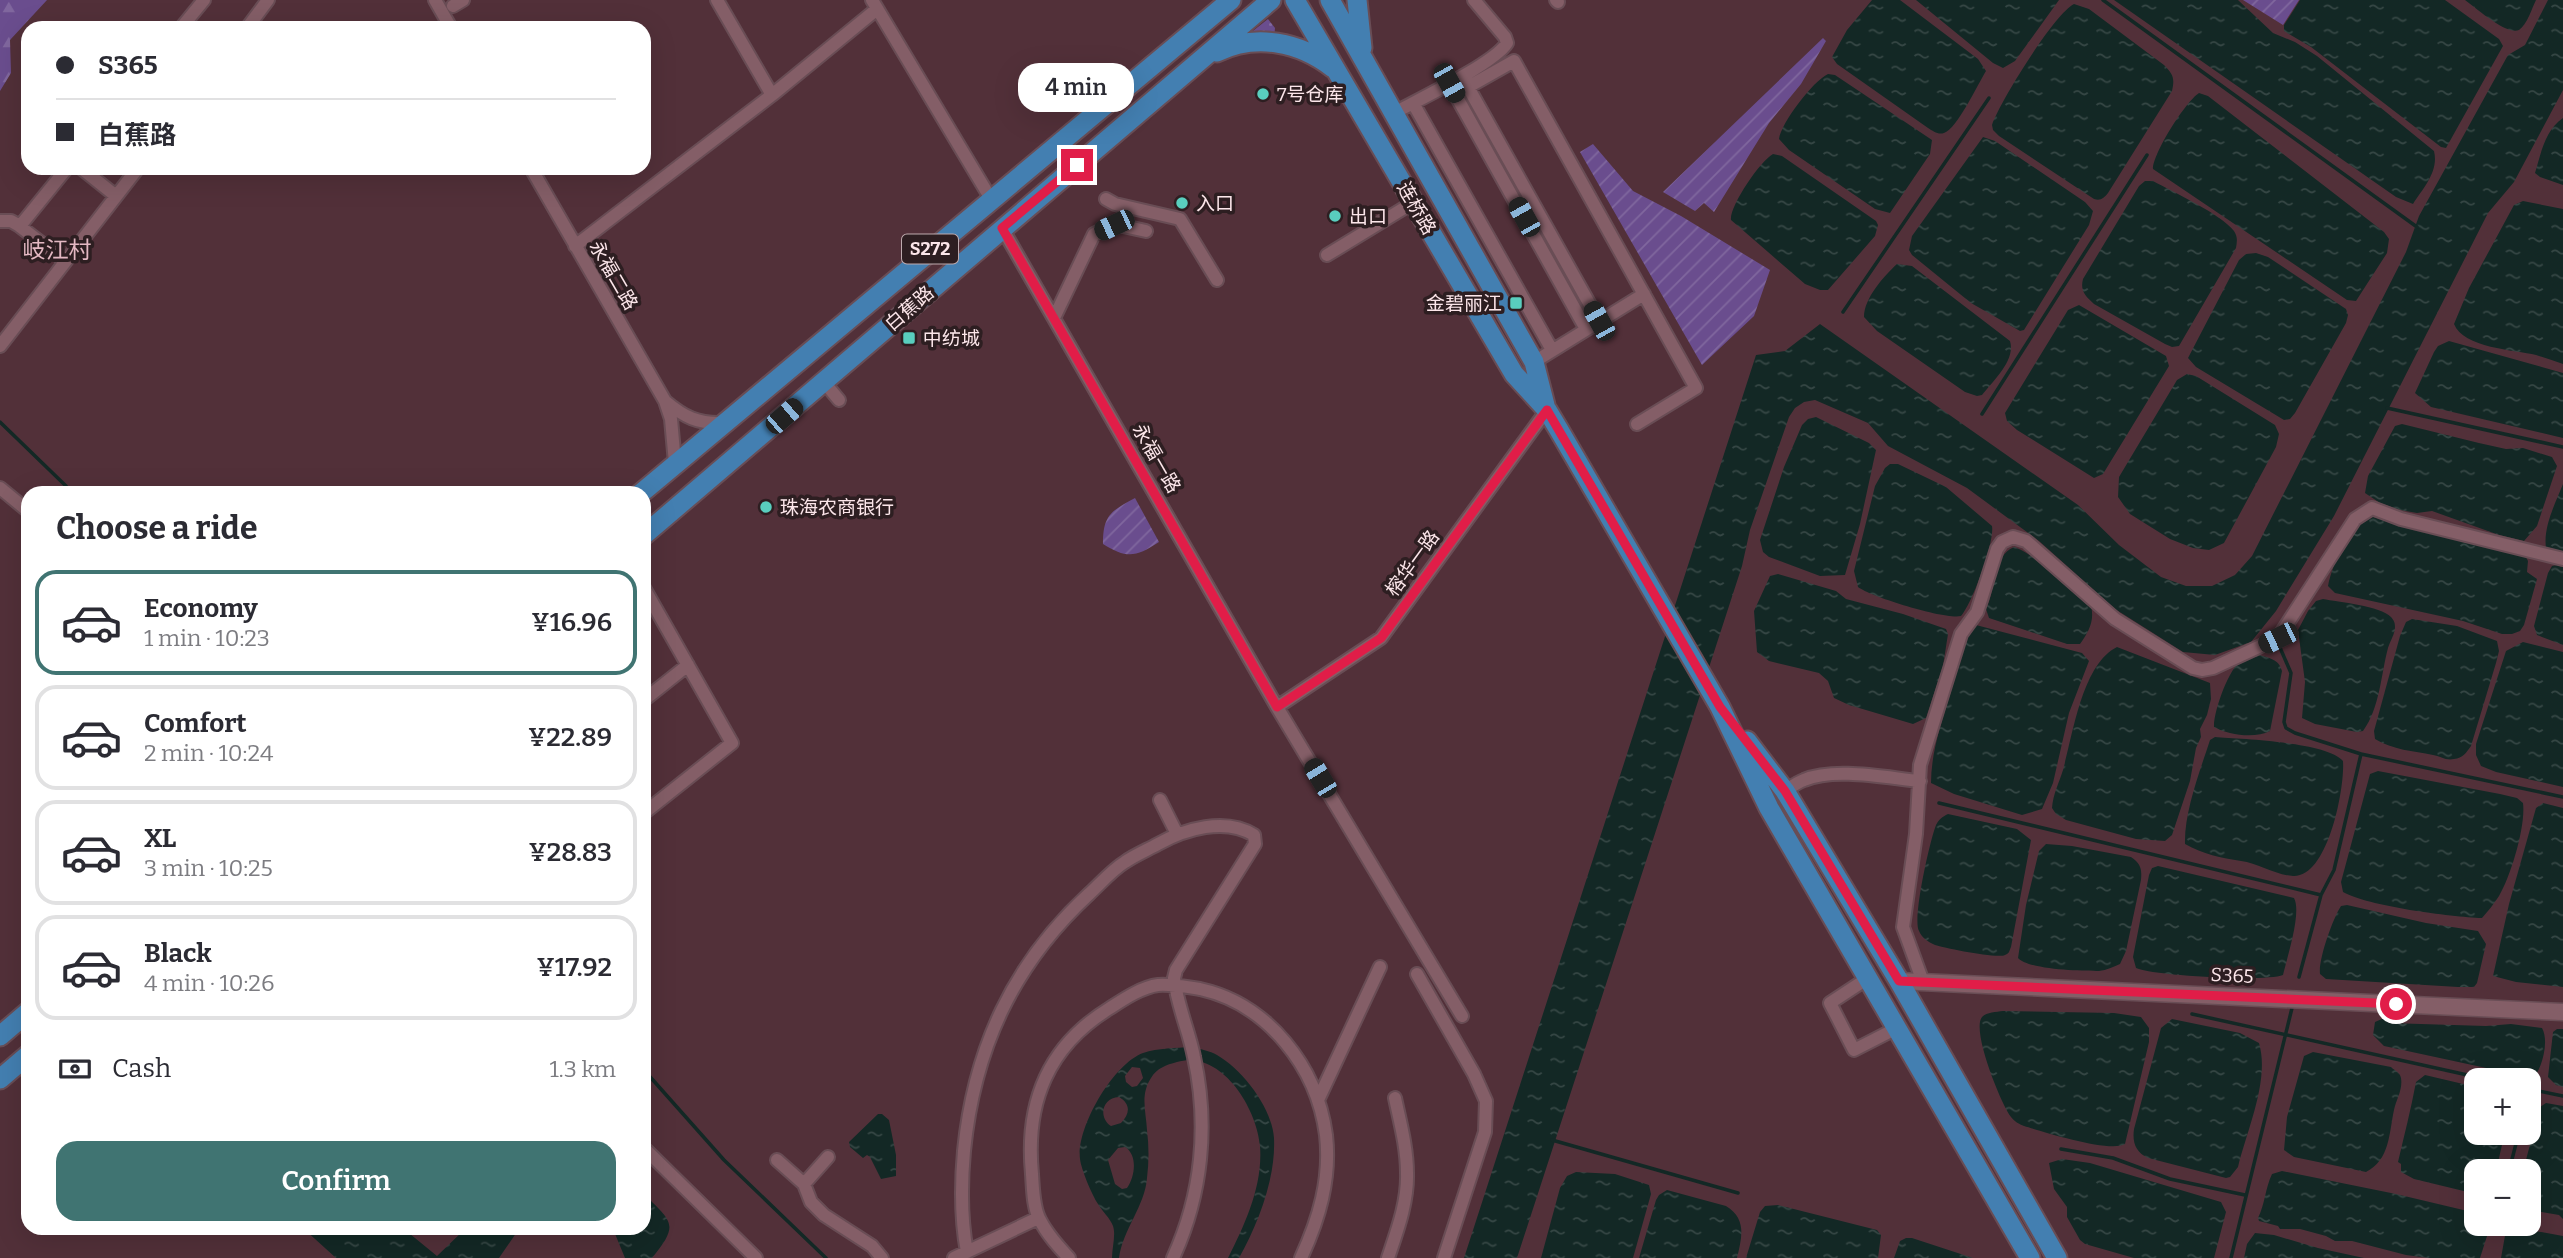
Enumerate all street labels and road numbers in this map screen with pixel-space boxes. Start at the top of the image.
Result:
street label: 连桥路 [1392,178,1441,239]
road number: S272 [902,234,958,264]
street label: 永福二路 [585,237,643,314]
street label: 白蕉路 [880,281,938,336]
street label: 永福一路 [1128,420,1186,497]
street label: 榕华一路 [1381,526,1444,601]
street label: S365 [2210,963,2254,988]

